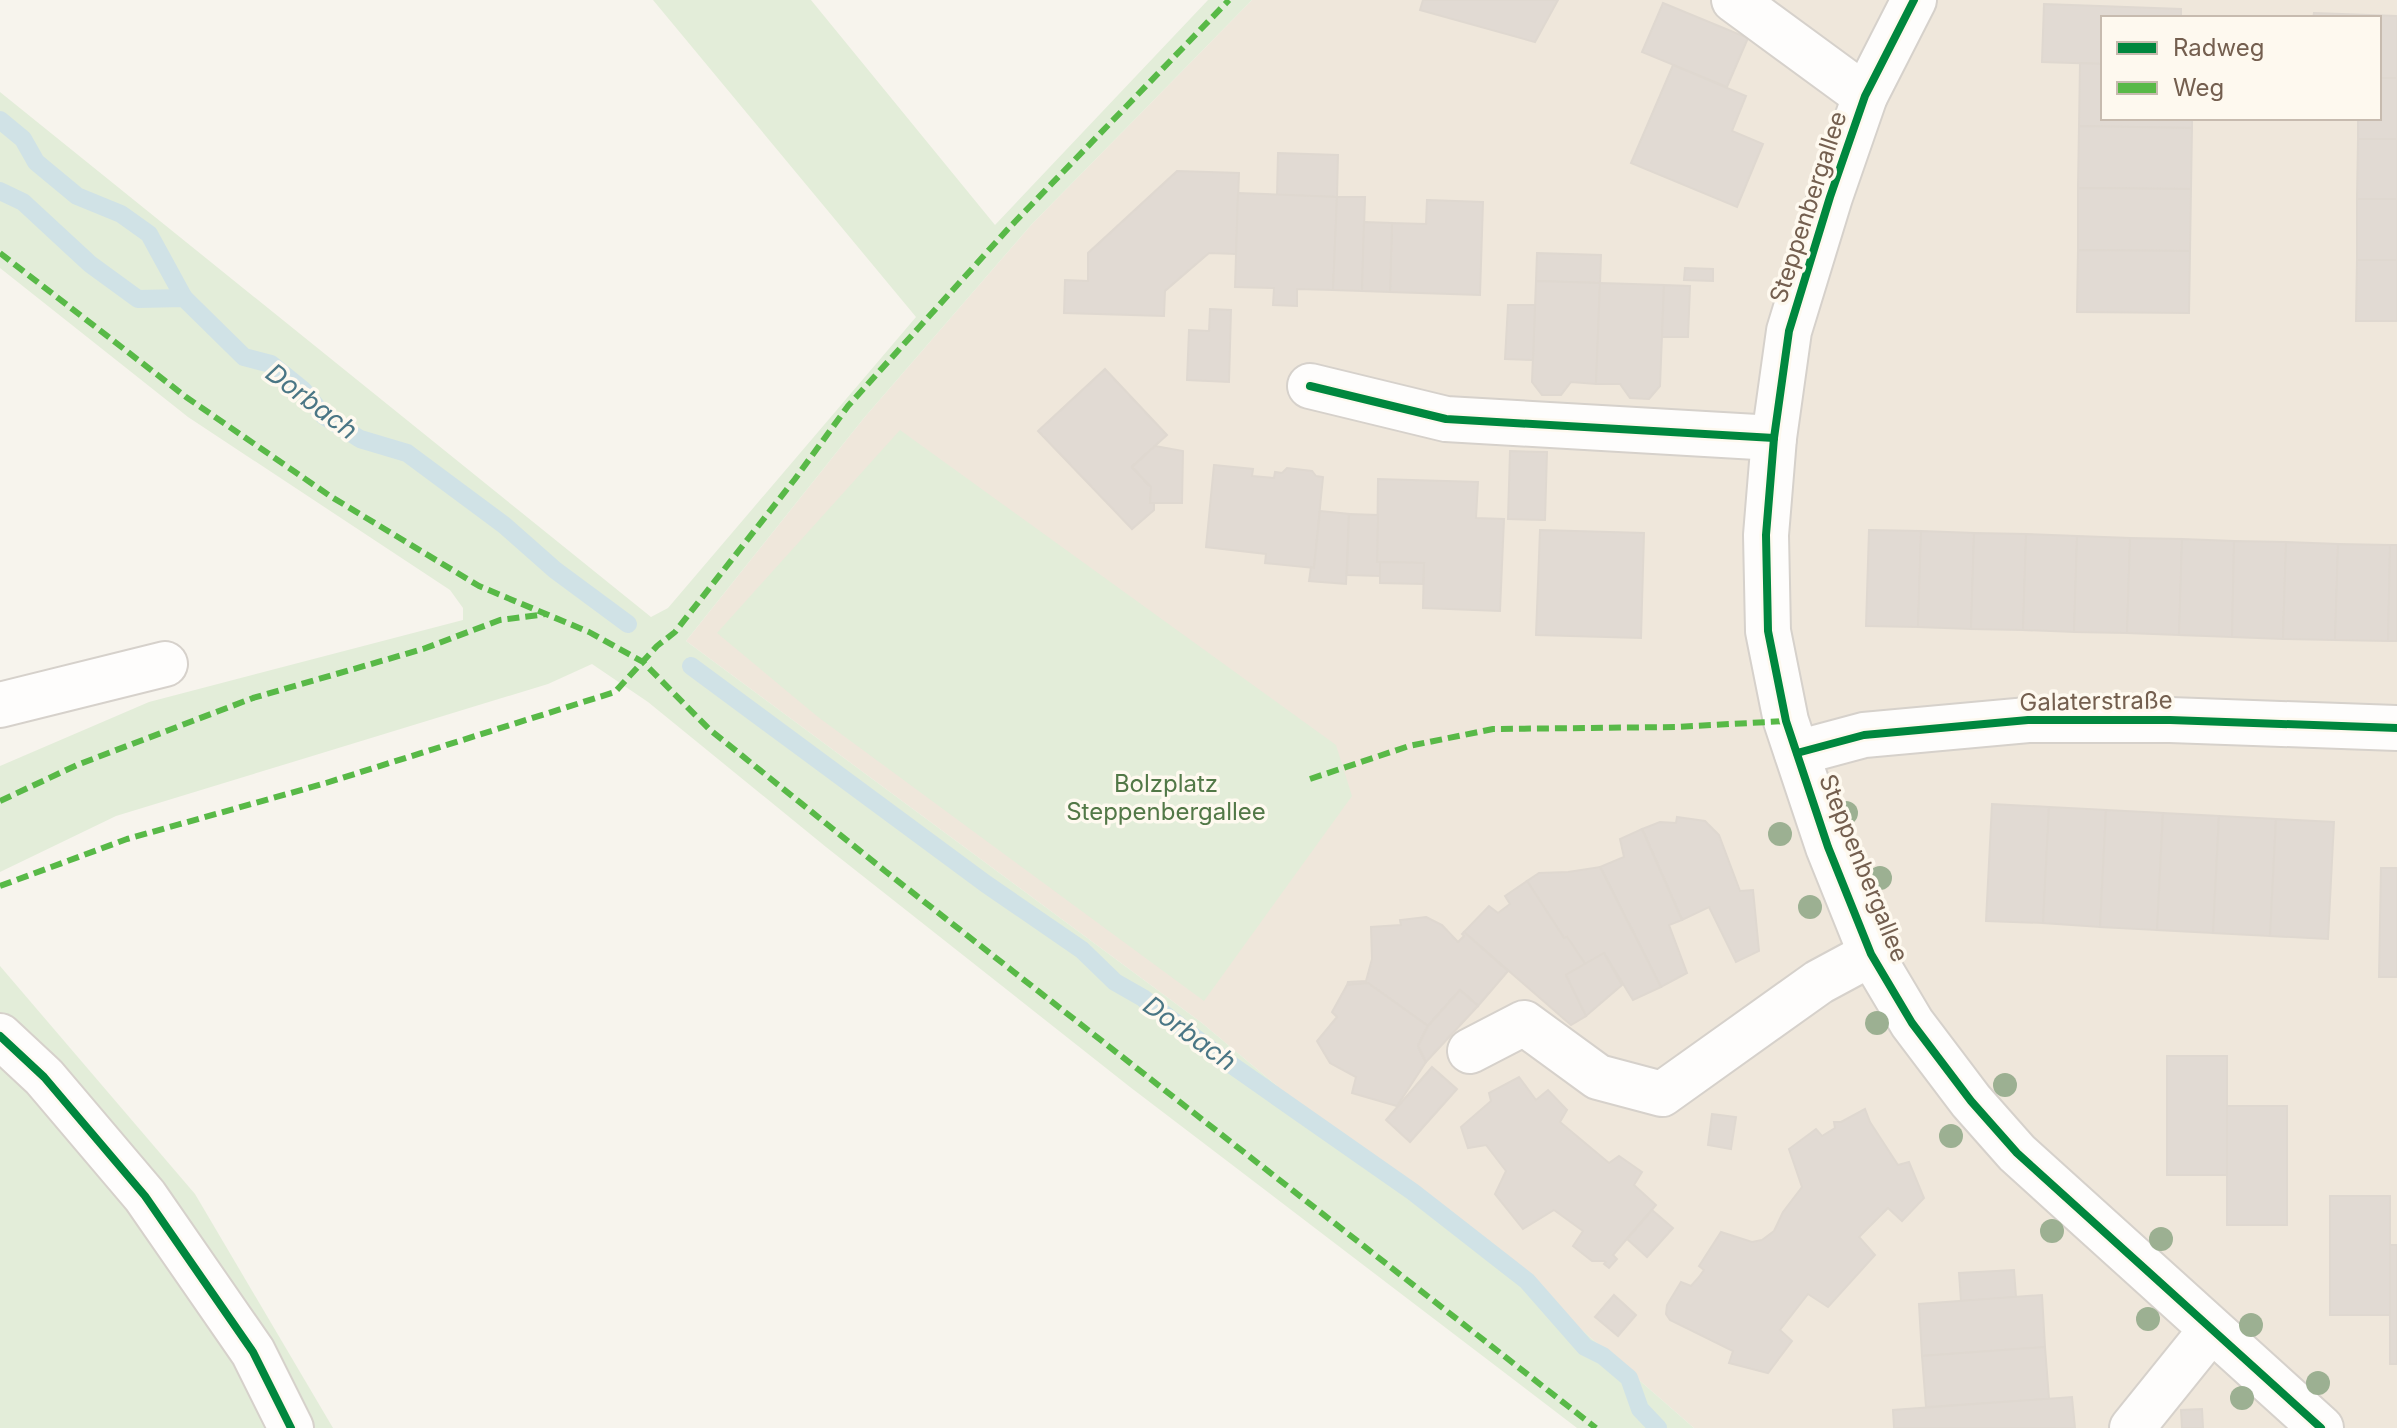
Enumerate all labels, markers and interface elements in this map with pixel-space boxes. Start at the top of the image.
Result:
legend [2101,16,2381,120]
text: Radweg [2173,33,2264,62]
text: Weg [2173,73,2224,102]
street label: Steppenbergallee [1763,108,1853,306]
water label: Dorbach [260,357,364,445]
street label: Galaterstraße [2019,685,2173,717]
park label: Bolzplatz Steppenbergallee [1066,769,1266,826]
street label: Steppenbergallee [1813,770,1915,966]
water label: Dorbach [1138,989,1242,1077]

